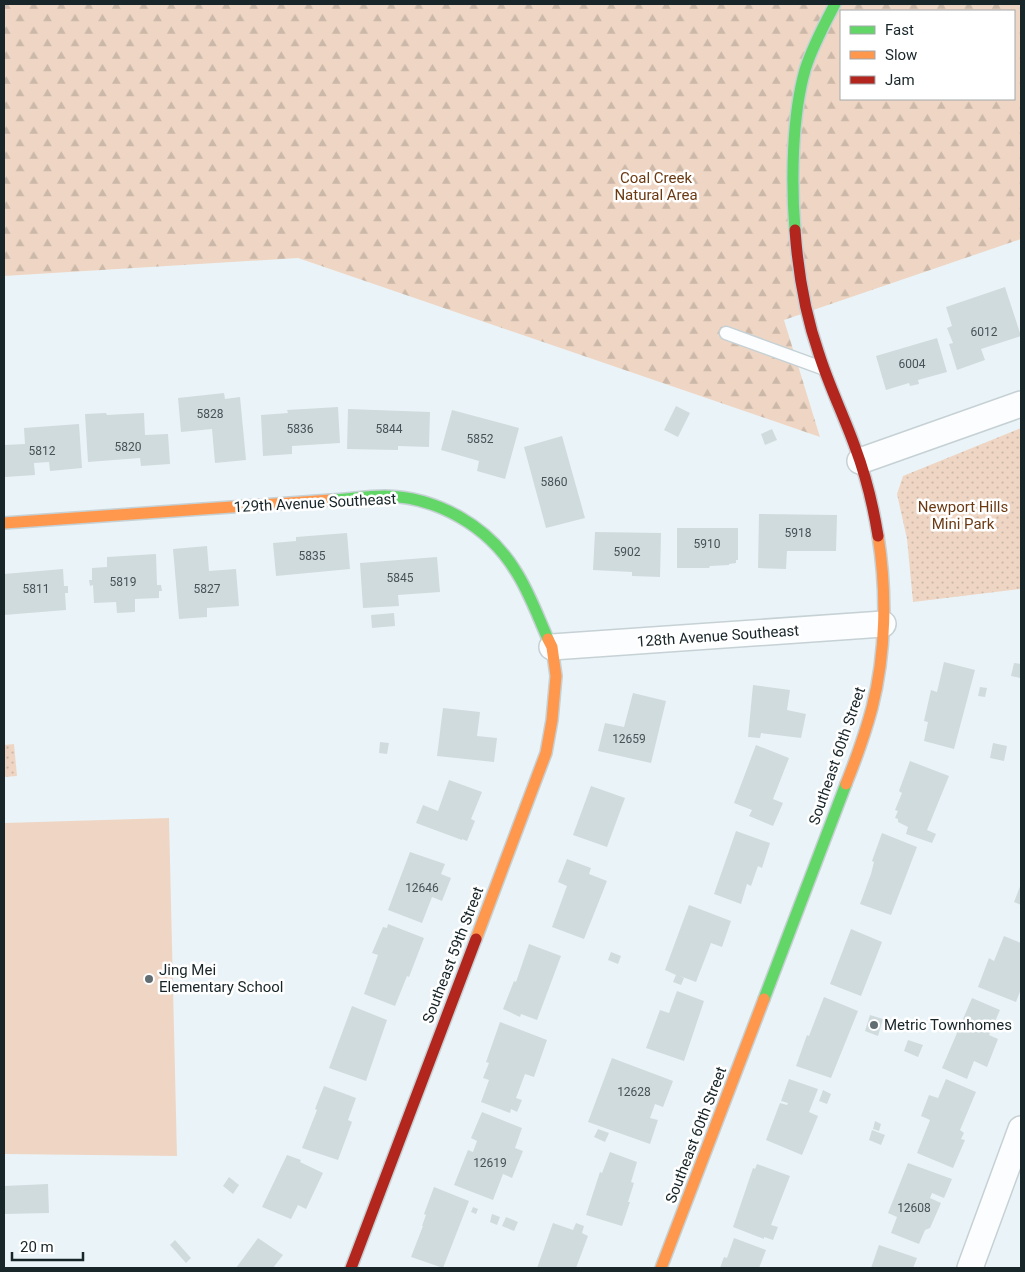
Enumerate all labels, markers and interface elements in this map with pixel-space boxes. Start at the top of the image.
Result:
legend [840,10,1015,100]
text: Fast [885,21,914,39]
text: Slow [885,46,917,64]
text: Jam [885,71,915,89]
park label: Coal Creek Natural Area [614,169,698,204]
house number: 6012 [971,325,998,339]
house number: 6004 [899,357,926,371]
house number: 5828 [197,407,224,421]
house number: 5836 [287,422,314,436]
house number: 5844 [376,422,403,436]
house number: 5852 [467,432,494,446]
house number: 5820 [115,440,142,454]
house number: 5812 [29,444,56,458]
house number: 5860 [541,475,568,489]
street label: 129th Avenue Southeast [233,490,397,516]
park label: Newport Hills Mini Park [918,498,1008,533]
house number: 5918 [785,526,812,540]
house number: 5910 [694,537,721,551]
house number: 5902 [614,545,641,559]
house number: 5835 [299,549,326,563]
house number: 5845 [387,571,414,585]
house number: 5819 [110,575,136,589]
house number: 5811 [23,582,49,596]
house number: 5827 [194,582,221,596]
street label: 128th Avenue Southeast [636,621,800,651]
street label: Southeast 60th Street [805,685,869,827]
house number: 12659 [612,732,646,746]
house number: 12646 [405,881,439,895]
street label: Southeast 59th Street [419,884,487,1026]
place label: Jing Mei Elementary School [159,961,283,996]
marker: Jing Mei Elementary School [143,973,155,985]
place label: Metric Townhomes [884,1016,1012,1034]
marker: Metric Townhomes [868,1019,880,1031]
street label: Southeast 60th Street [662,1064,730,1206]
house number: 12628 [617,1085,651,1099]
house number: 12619 [473,1156,507,1170]
house number: 12608 [897,1201,931,1215]
scale bar [12,1230,84,1262]
text: 20 m [20,1238,54,1256]

